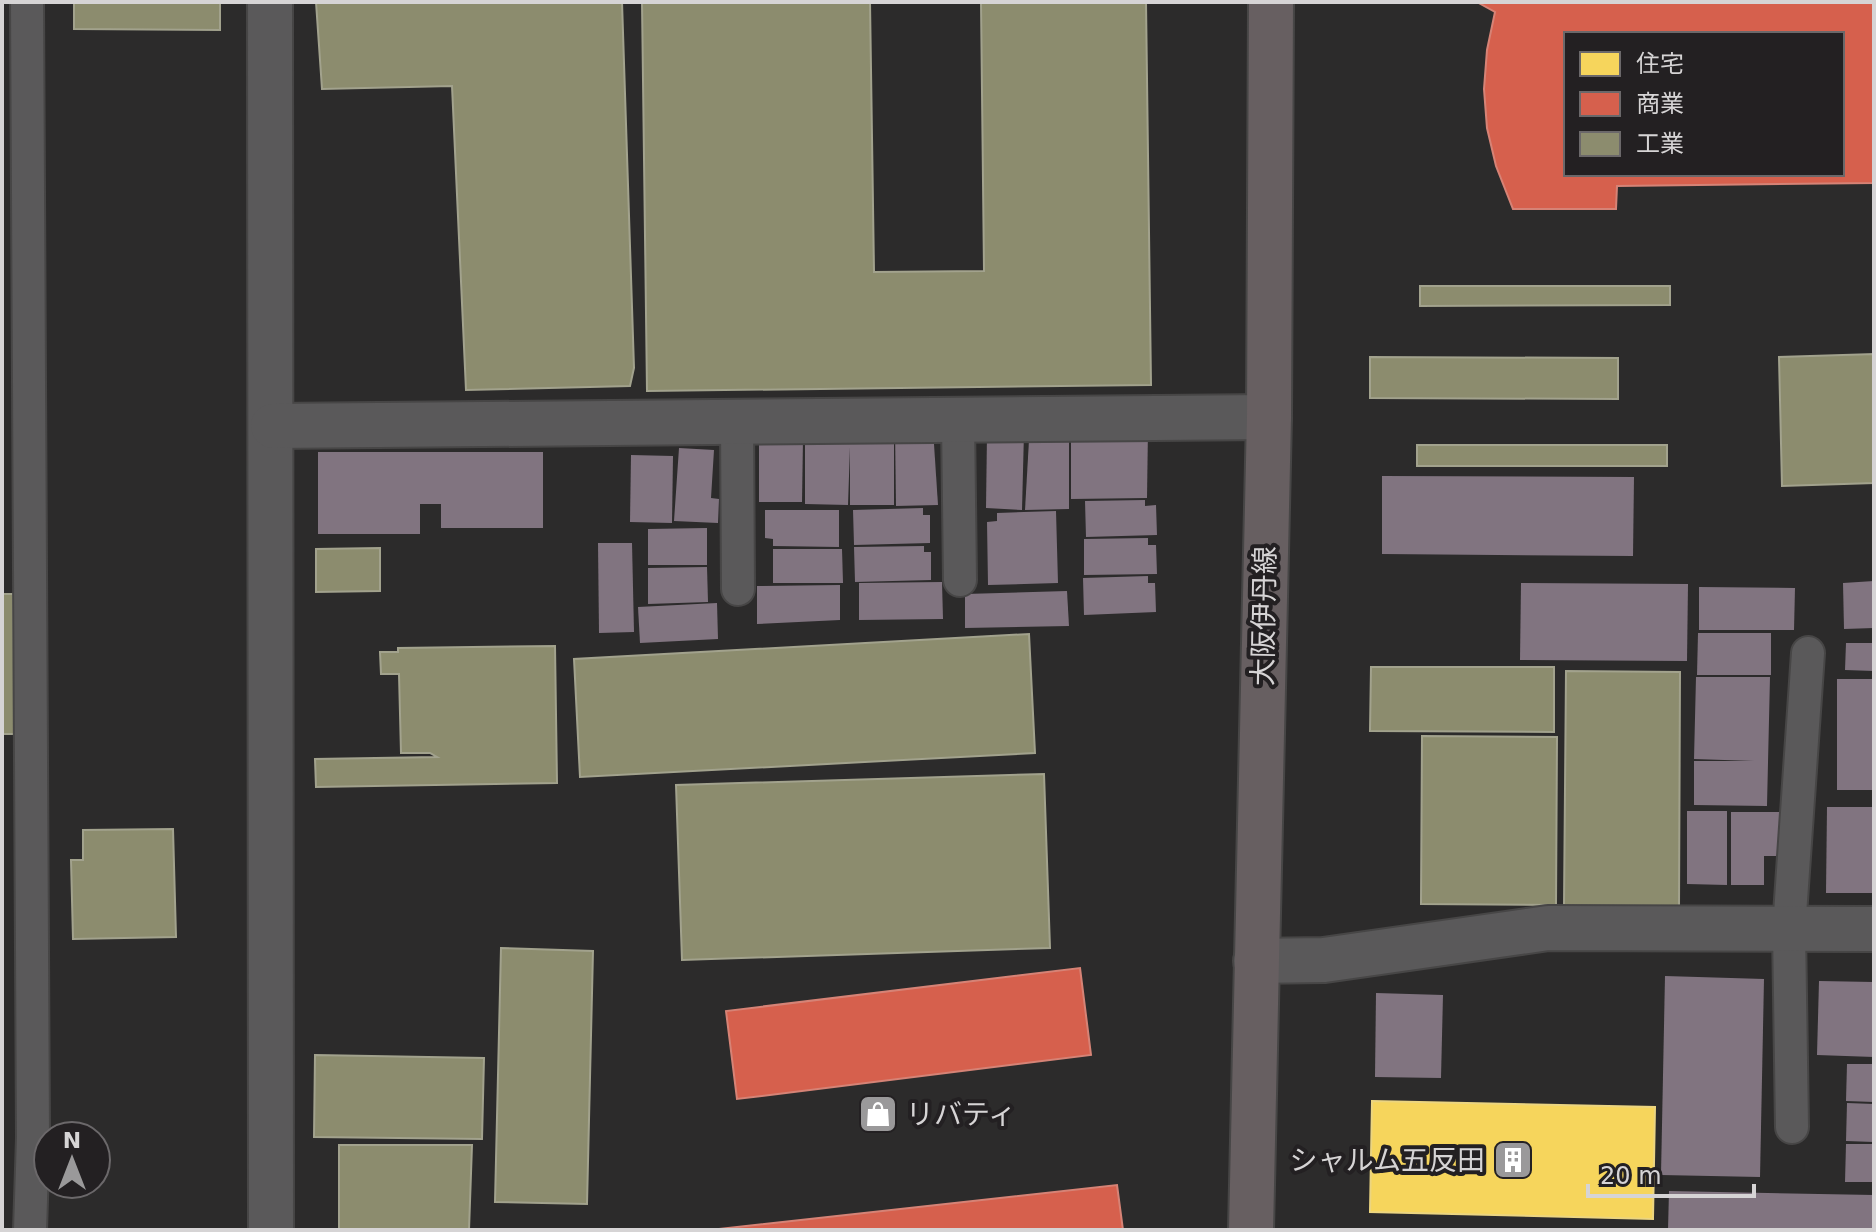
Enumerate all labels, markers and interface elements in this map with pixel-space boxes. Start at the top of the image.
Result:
legend [1564,32,1844,176]
text: 住宅 [1636,50,1684,78]
text: 商業 [1636,90,1684,118]
text: 工業 [1636,130,1684,158]
street label: 大阪伊丹線 [1246,546,1282,686]
shop icon: リバティ [857,1093,899,1135]
place label: リバティ [906,1098,1016,1131]
north arrow [32,1120,112,1200]
text: N [63,1128,81,1153]
building icon: シャルム五反田 [1492,1139,1534,1181]
place label: シャルム五反田 [1290,1144,1485,1177]
scale bar [1588,1148,1754,1198]
text: 20 m [1600,1162,1662,1190]

